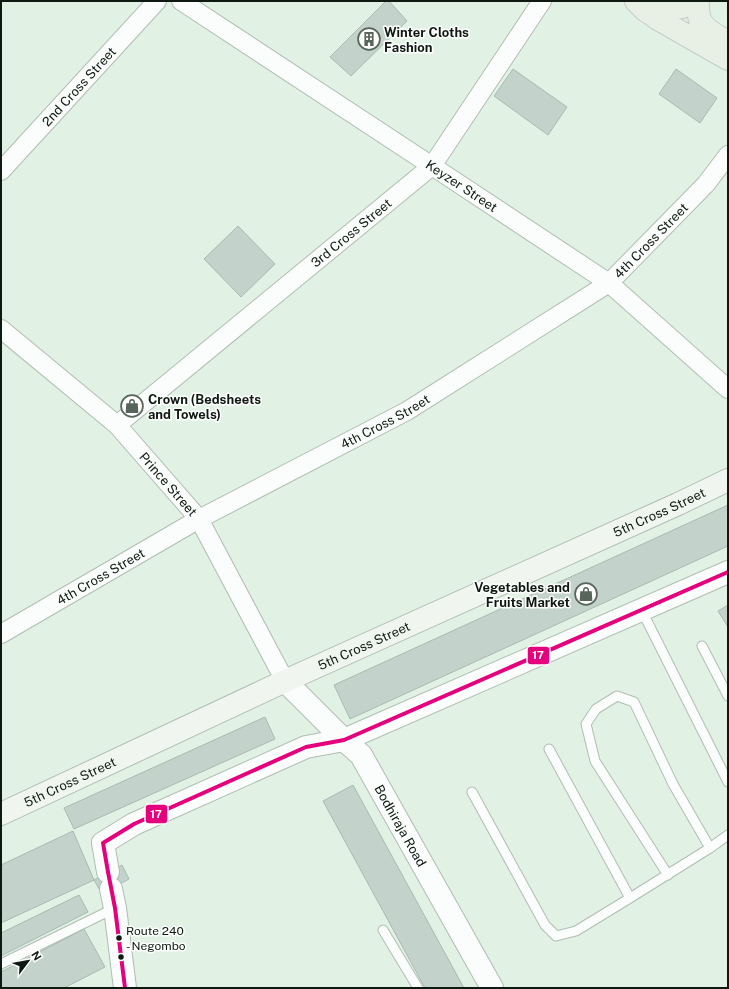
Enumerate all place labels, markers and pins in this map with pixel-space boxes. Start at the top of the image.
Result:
place label: Winter Cloths Fashion [384,25,469,55]
building icon: Winter Cloths Fashion [356,26,382,52]
place label: Crown (Bedsheets and Towels) [148,392,261,422]
shop icon: Crown (Bedsheets and Towels) [119,393,145,419]
place label: Vegetables and Fruits Market [474,580,570,610]
shop icon: Vegetables and Fruits Market [573,581,599,607]
place label: Route 240 - Negombo [126,924,186,953]
marker: Route 240 - Negombo [114,933,124,943]
unlabelled marker [116,952,126,962]

